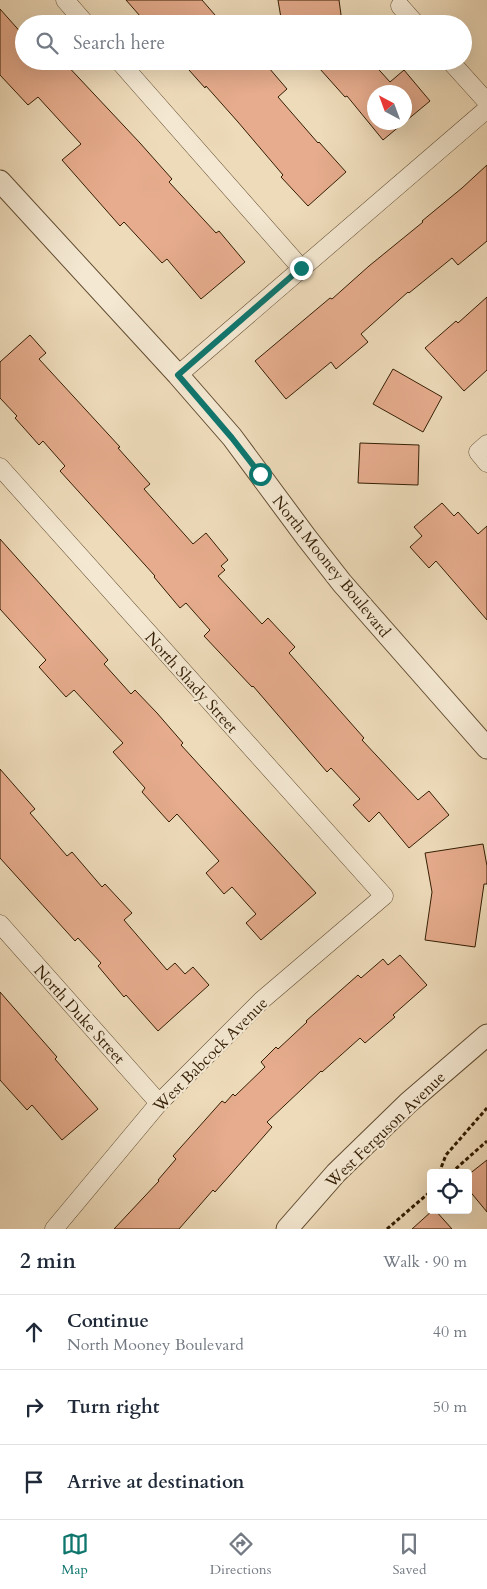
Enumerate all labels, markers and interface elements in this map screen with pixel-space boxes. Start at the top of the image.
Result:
search box [15,15,472,70]
icon: search [33,29,61,57]
text: Search here [73,30,165,56]
north arrow [367,85,412,130]
route end [290,257,313,280]
route start [249,463,272,486]
street label: North Mooney Boulevard [267,491,396,643]
street label: North Shady Street [140,627,243,738]
street label: North Duke Street [29,960,130,1069]
street label: West Babcock Avenue [148,992,273,1118]
street label: West Ferguson Avenue [320,1067,450,1194]
map controls [427,1169,472,1214]
button: locate [427,1169,472,1214]
text: 2 min [20,1247,76,1276]
text: Walk · 90 m [383,1251,467,1273]
text: Continue [67,1308,149,1334]
icon: ahead [20,1318,48,1346]
text: 40 m [433,1321,467,1343]
text: North Mooney Boulevard [67,1334,244,1356]
icon: right [20,1393,48,1421]
text: Turn right [67,1394,159,1420]
text: 50 m [433,1396,467,1418]
icon: arrive [20,1468,48,1496]
text: Arrive at destination [67,1469,244,1495]
tab: Map [61,1530,89,1579]
tab: Directions [210,1530,271,1579]
tab: Saved [392,1530,426,1579]

